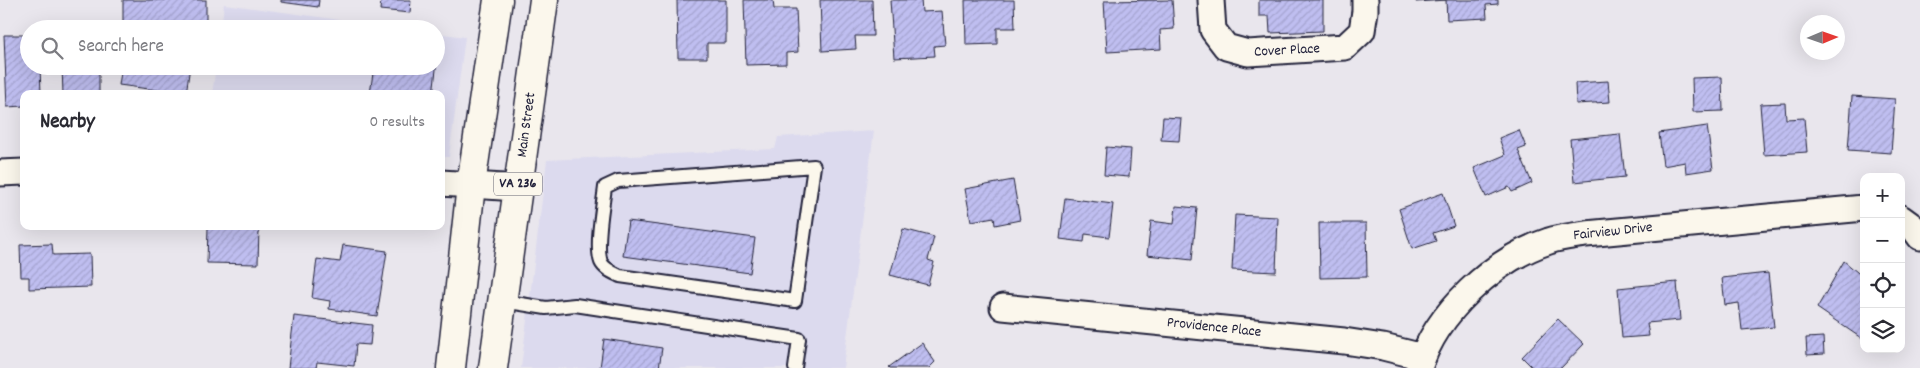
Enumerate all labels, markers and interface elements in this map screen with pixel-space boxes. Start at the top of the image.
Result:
north arrow [1800,15,1845,60]
search box [20,20,445,75]
icon: search [38,34,66,62]
text: Search here [78,34,164,61]
street label: Cover Place [1253,38,1321,64]
street label: Main Street [512,91,543,159]
text: Nearby [40,108,95,138]
text: 0 results [370,111,425,134]
road number: VA 236 [494,172,542,195]
map controls [1860,173,1905,353]
button: + [1860,173,1905,218]
street label: Fairview Drive [1572,217,1654,247]
button: − [1860,218,1905,263]
button: locate [1860,263,1905,308]
button: layers [1860,308,1905,353]
street label: Providence Place [1166,312,1263,344]

